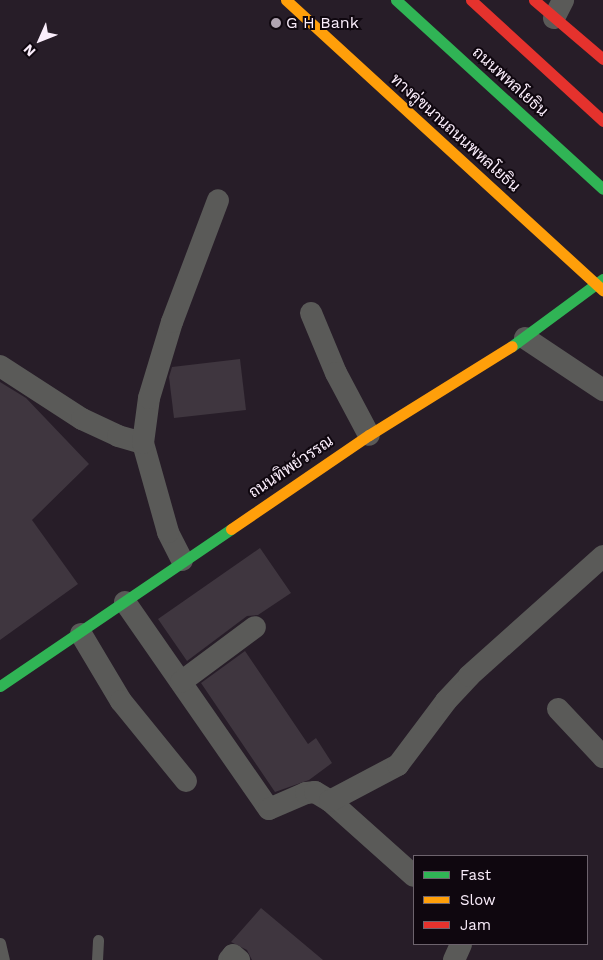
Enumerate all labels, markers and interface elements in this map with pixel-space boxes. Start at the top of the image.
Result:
place label: G H Bank [286,13,359,33]
north arrow [15,15,65,65]
marker: G H Bank [270,17,282,29]
text: N [20,41,39,60]
street label: ถนนพหลโยธิน [468,43,552,121]
street label: ทางคู่ขนานถนนพหลโยธิน [386,70,524,196]
street label: ถนนทิพย์วรรณ [245,432,337,502]
legend [413,855,588,945]
text: Fast [460,866,491,884]
text: Slow [460,891,496,909]
text: Jam [460,916,491,934]

